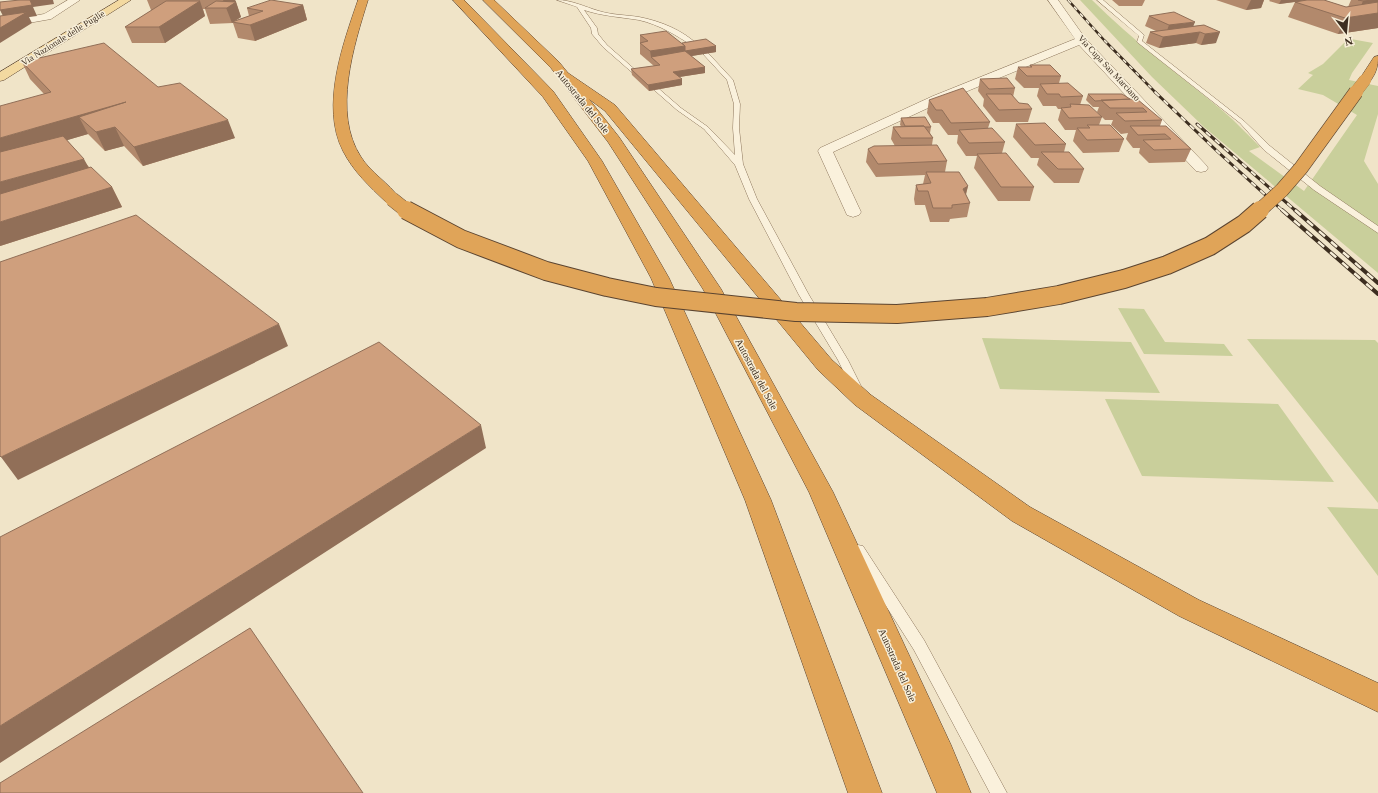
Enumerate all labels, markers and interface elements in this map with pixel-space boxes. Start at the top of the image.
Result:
street label: Via Nazionale delle Puglie [20,8,106,68]
north arrow [1326,12,1366,52]
street label: Via Cupa San Marciano [1076,33,1142,103]
text: N [1343,35,1354,48]
street label: Autostrada del Sole [554,67,612,136]
street label: Autostrada del Sole [733,337,780,412]
street label: Autostrada del Sole [876,627,919,704]

